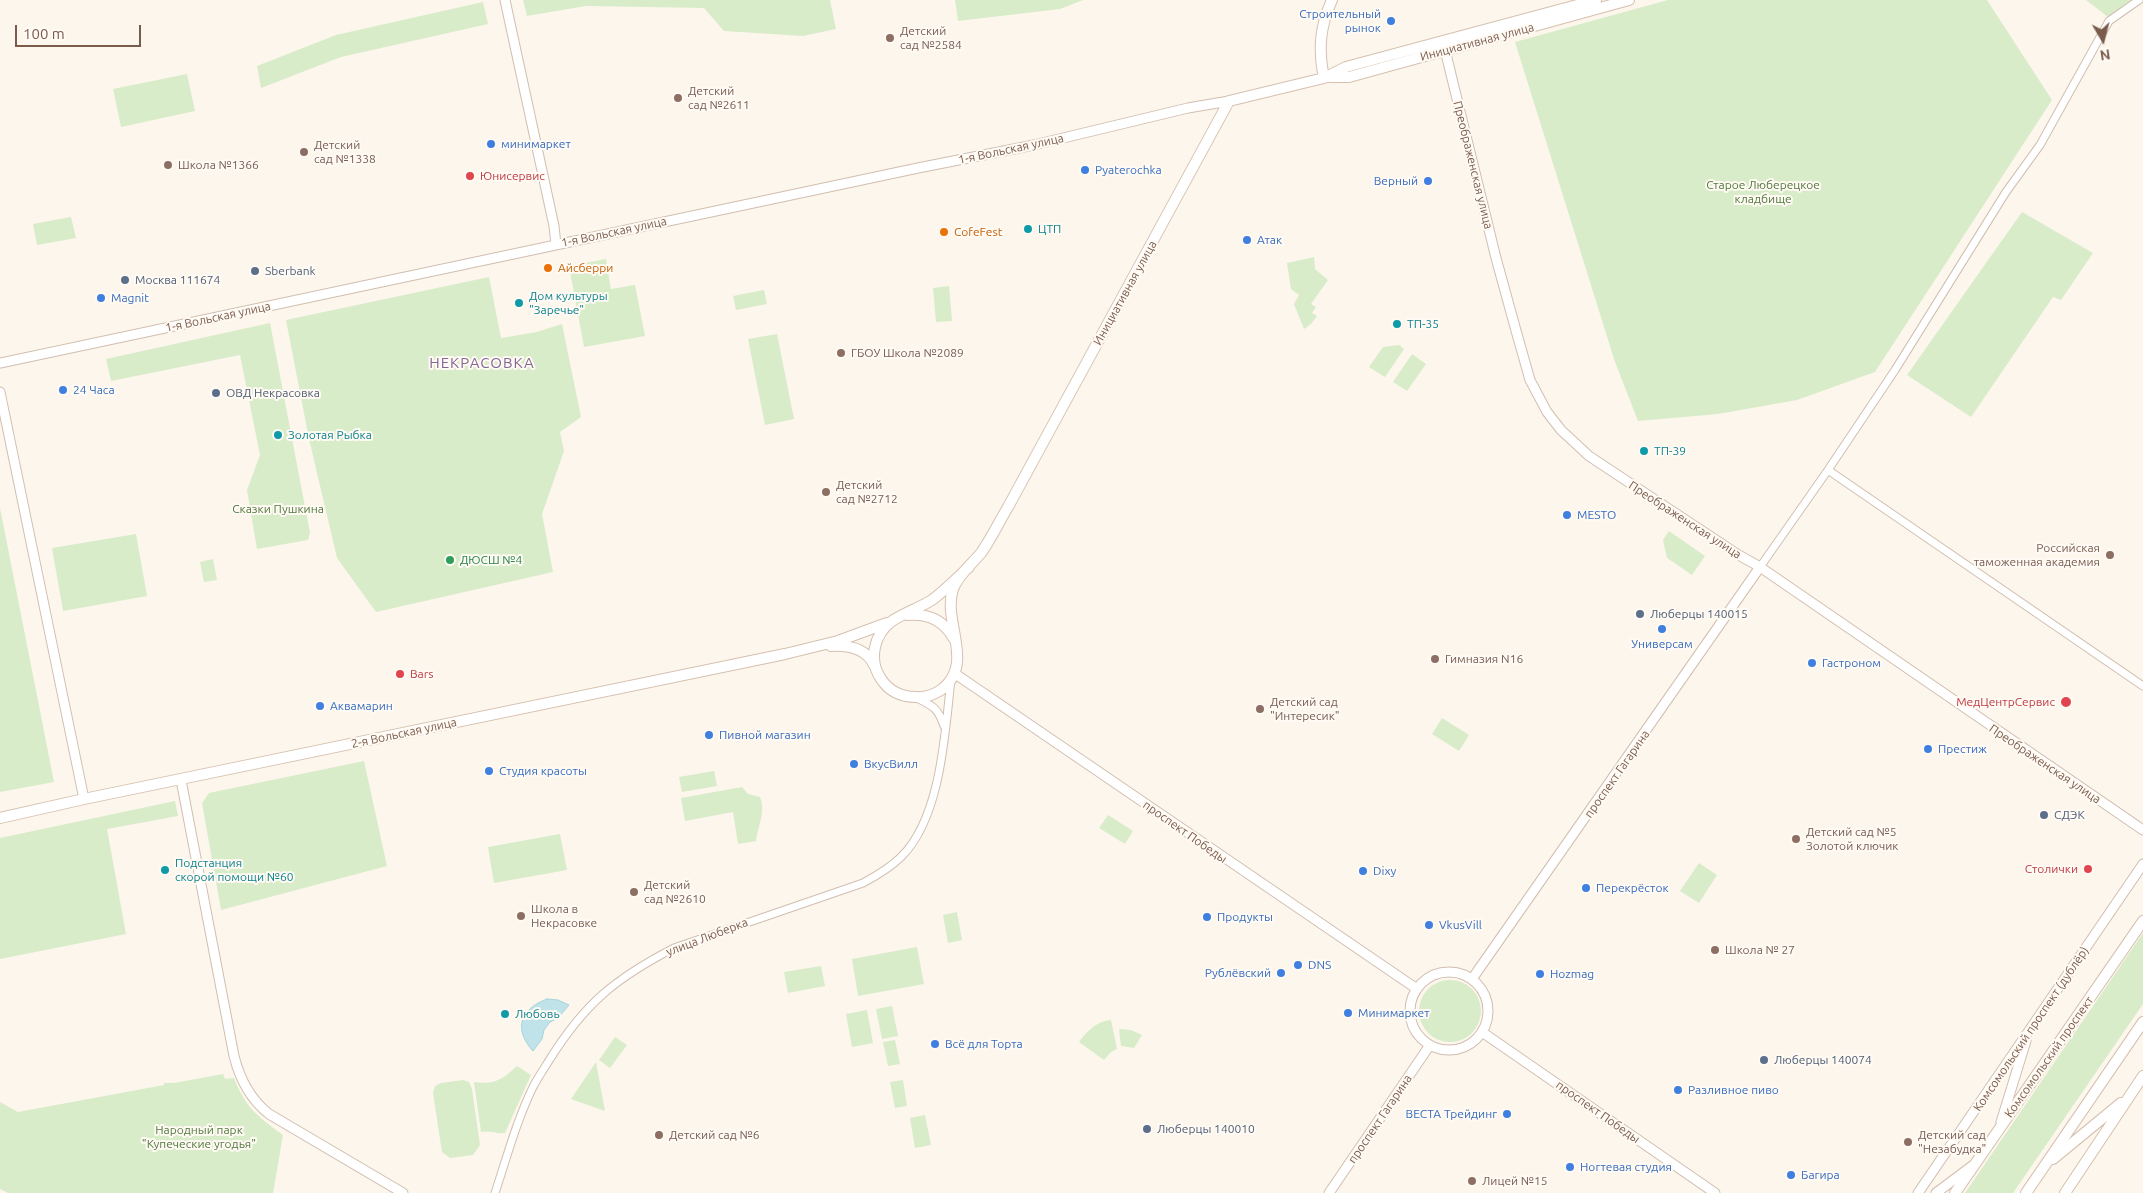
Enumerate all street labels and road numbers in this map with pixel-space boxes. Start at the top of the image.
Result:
street label: Инициативная улица [1419,20,1535,64]
street label: Преображенская улица [1450,99,1496,231]
street label: 1-я Вольская улица [957,131,1065,167]
street label: 1-я Вольская улица [560,214,668,250]
street label: Инициативная улица [1090,238,1160,348]
street label: 1-я Вольская улица [164,299,272,335]
street label: Преображенская улица [1626,478,1744,562]
street label: 2-я Вольская улица [350,715,458,751]
street label: Преображенская улица [1986,721,2104,807]
street label: проспект Гагарина [1581,727,1653,821]
street label: проспект Победы [1140,798,1230,866]
street label: улица Люберка [664,915,750,959]
street label: Комсомольский проспект (дублёр) [1970,944,2092,1114]
street label: Комсомольский проспект [2002,994,2096,1120]
street label: проспект Гагарина [1345,1072,1415,1166]
street label: проспект Победы [1553,1078,1643,1146]

